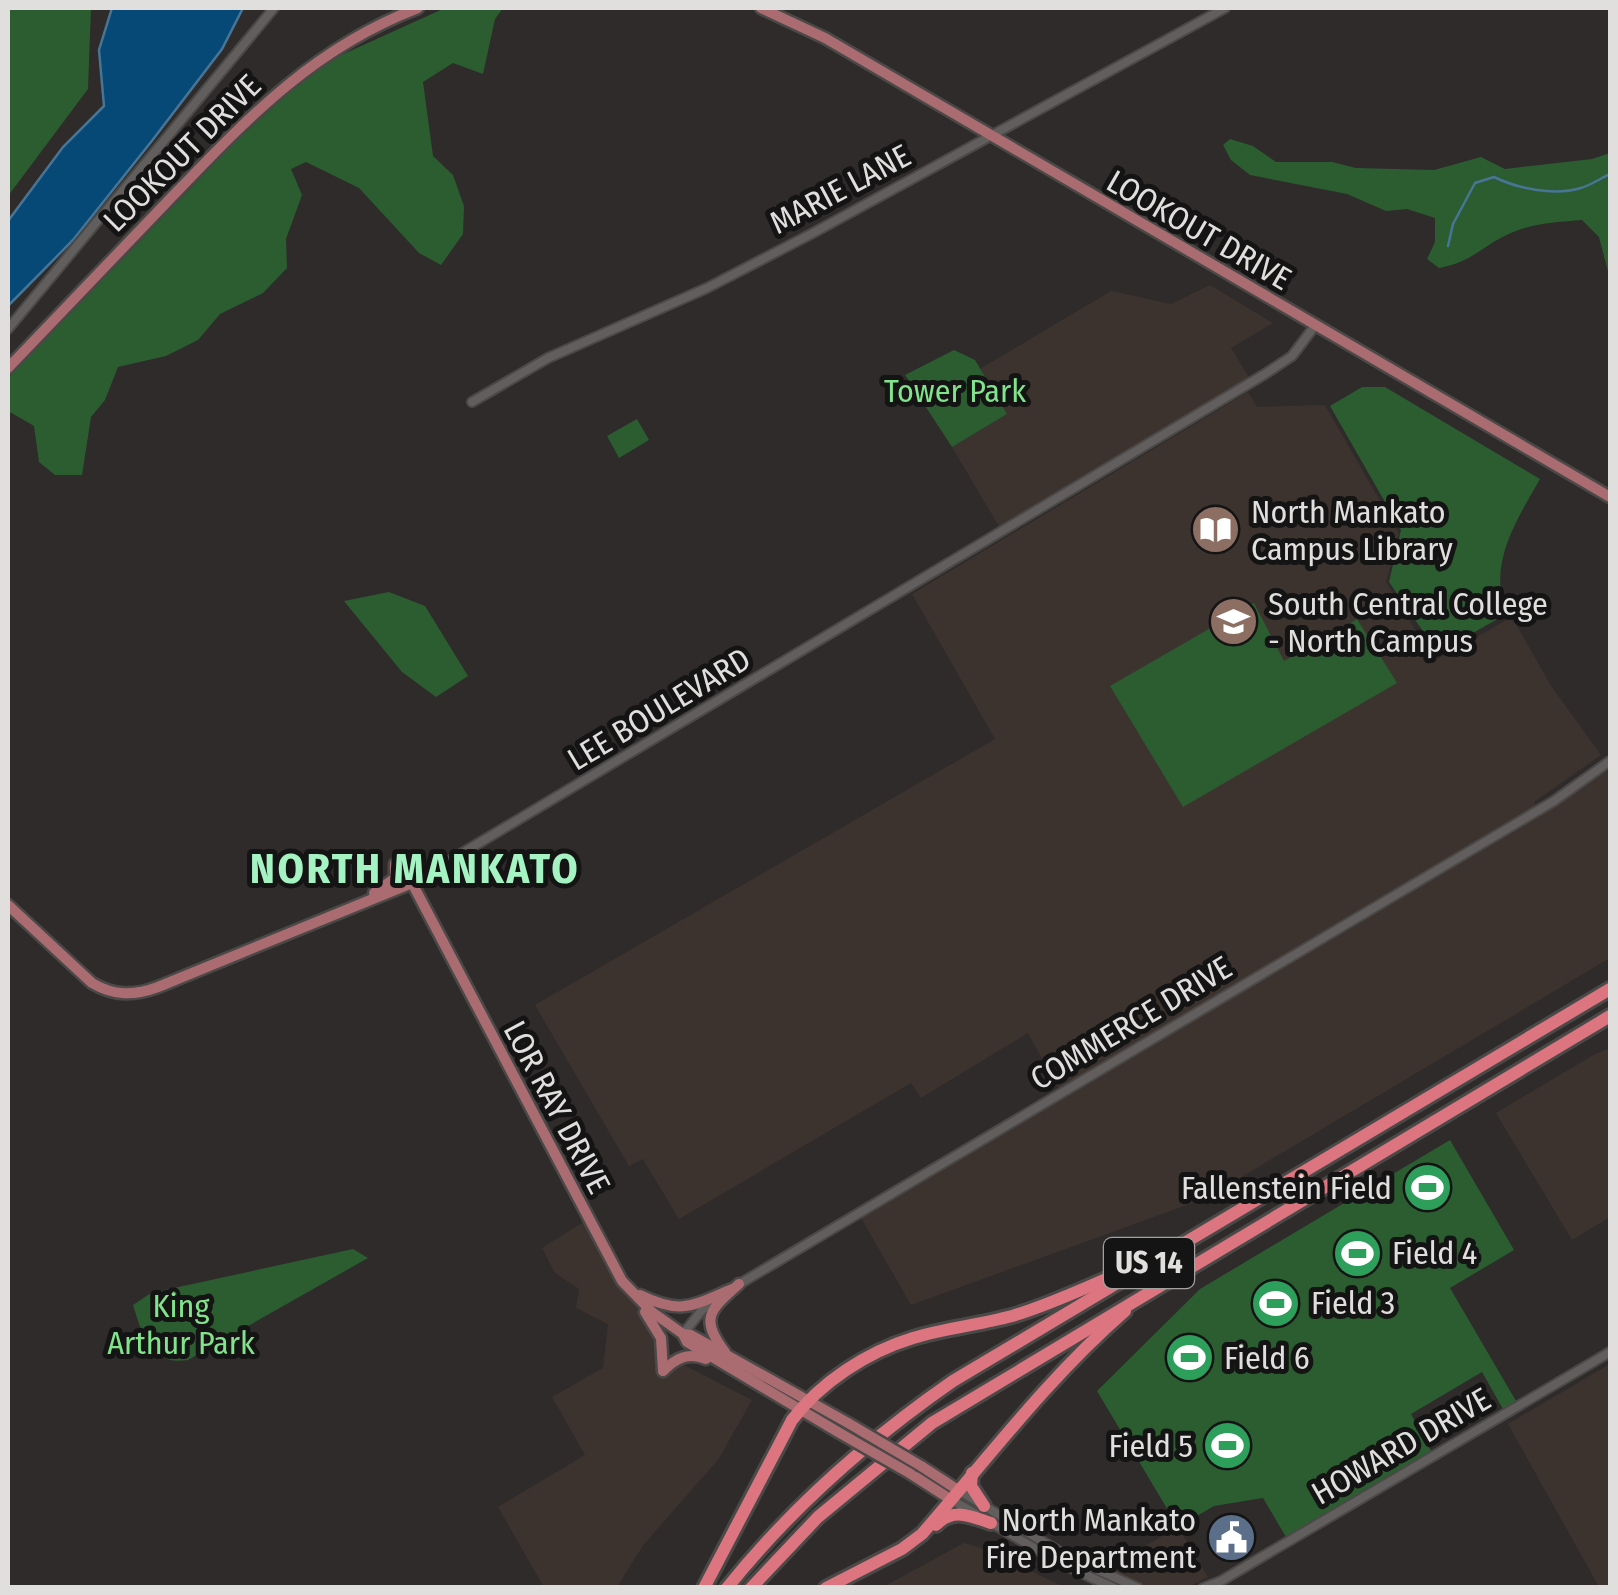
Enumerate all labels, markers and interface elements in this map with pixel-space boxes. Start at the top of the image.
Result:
street label: LOOKOUT DRIVE [96,67,268,239]
street label: MARIE LANE [763,136,917,242]
street label: LOOKOUT DRIVE [1100,162,1298,298]
park label: Tower Park [884,372,1026,410]
place label: North Mankato Campus Library [1251,493,1453,568]
library icon: North Mankato Campus Library [1190,504,1242,556]
place label: South Central College - North Campus [1268,585,1548,660]
school or university icon: South Central College - North Campus [1207,596,1259,648]
street label: LEE BOULEVARD [561,640,757,778]
district label: NORTH MANKATO [250,844,580,894]
street label: COMMERCE DRIVE [1024,948,1238,1098]
street label: LOR RAY DRIVE [496,1014,618,1200]
sports icon: Fallenstein Field [1401,1162,1453,1214]
place label: Fallenstein Field [1181,1169,1392,1207]
sports icon: Field 4 [1331,1227,1383,1279]
place label: Field 4 [1392,1234,1477,1272]
road number: US 14 [1104,1238,1194,1288]
sports icon: Field 3 [1250,1277,1302,1329]
place label: Field 3 [1311,1284,1395,1322]
park label: King Arthur Park [107,1287,255,1362]
sports icon: Field 6 [1163,1332,1215,1384]
place label: Field 6 [1224,1339,1310,1377]
street label: HOWARD DRIVE [1305,1380,1497,1512]
sports icon: Field 5 [1202,1420,1254,1472]
place label: Field 5 [1108,1427,1193,1465]
place label: North Mankato Fire Department [985,1501,1197,1576]
public building icon: North Mankato Fire Department [1205,1512,1257,1564]

